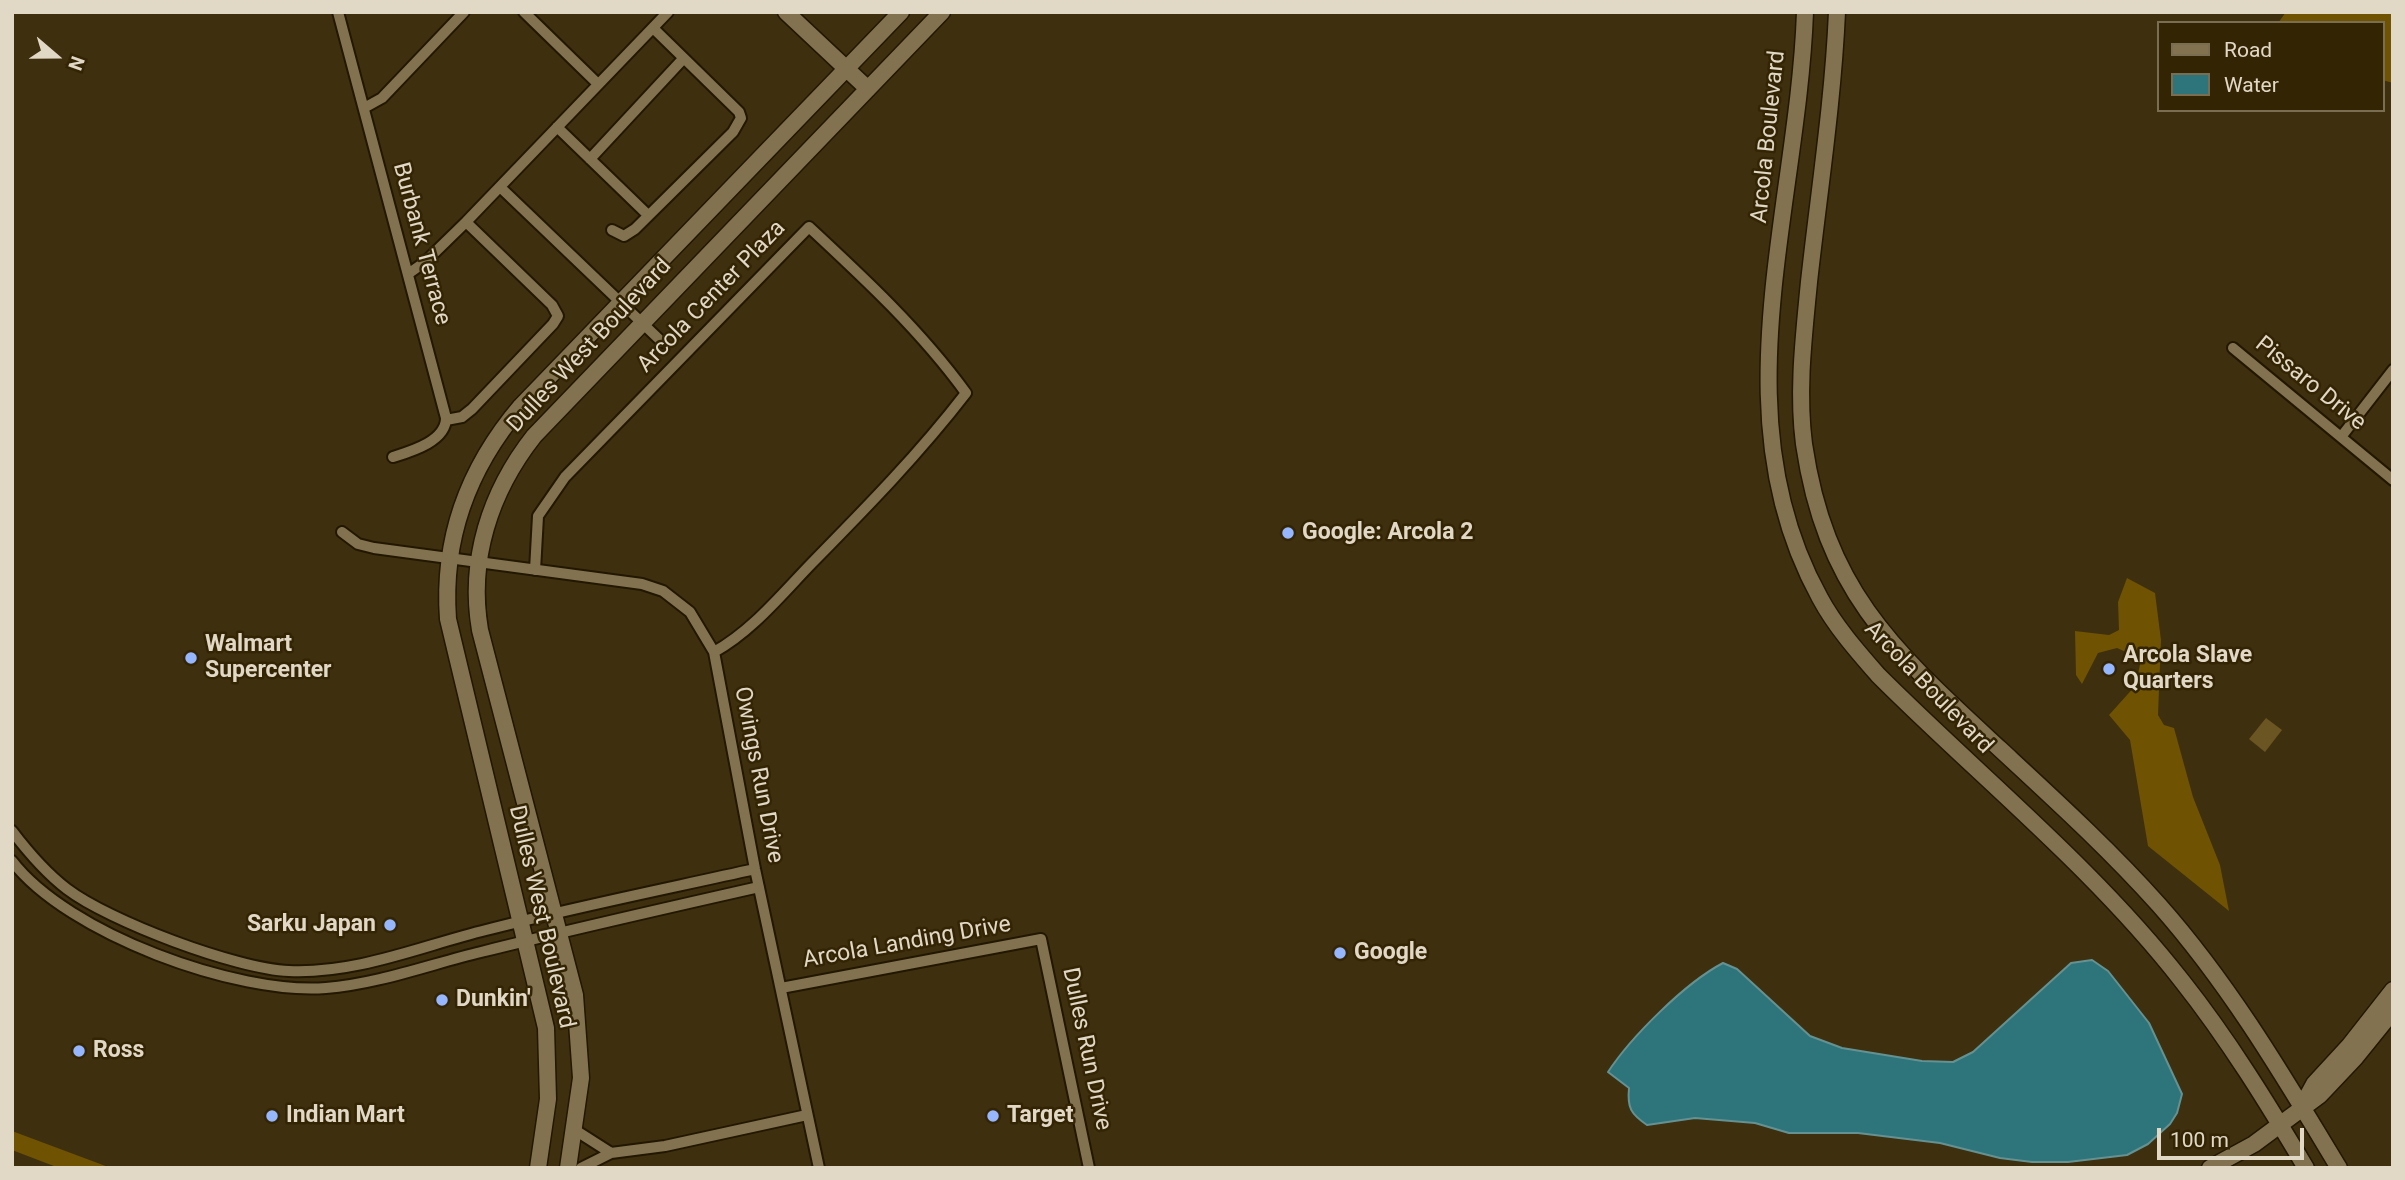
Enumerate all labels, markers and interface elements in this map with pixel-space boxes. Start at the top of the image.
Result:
north arrow [21,21,91,91]
legend [2156,21,2384,112]
text: Road [2224,38,2272,62]
street label: Arcola Boulevard [1746,49,1792,225]
text: N [63,53,89,74]
text: Water [2224,73,2279,97]
street label: Burbank Terrace [386,160,456,328]
street label: Arcola Center Plaza [632,215,792,379]
street label: Dulles West Boulevard [502,253,678,439]
street label: Pissaro Drive [2249,331,2371,437]
place label: Google: Arcola 2 [1302,519,1473,547]
marker: Google: Arcola 2 [1280,525,1296,541]
street label: Arcola Boulevard [1858,616,1998,760]
place label: Walmart Supercenter [205,631,332,685]
place label: Arcola Slave Quarters [2123,642,2252,696]
marker: Walmart Supercenter [183,650,199,666]
marker: Arcola Slave Quarters [2101,661,2117,677]
street label: Owings Run Drive [727,685,789,865]
street label: Dulles West Boulevard [502,803,580,1031]
place label: Sarku Japan [247,911,376,939]
street label: Arcola Landing Drive [801,911,1013,975]
marker: Sarku Japan [382,917,398,933]
place label: Google [1354,939,1427,967]
marker: Google [1332,945,1348,961]
street label: Dulles Run Drive [1055,965,1117,1133]
place label: Dunkin' [456,986,531,1014]
marker: Dunkin' [434,992,450,1008]
place label: Ross [93,1037,144,1065]
marker: Ross [71,1043,87,1059]
place label: Indian Mart [286,1102,405,1130]
place label: Target [1007,1102,1073,1130]
marker: Indian Mart [264,1108,280,1124]
marker: Target [985,1108,1001,1124]
scale bar [2160,1114,2307,1158]
text: 100 m [2170,1128,2229,1152]

